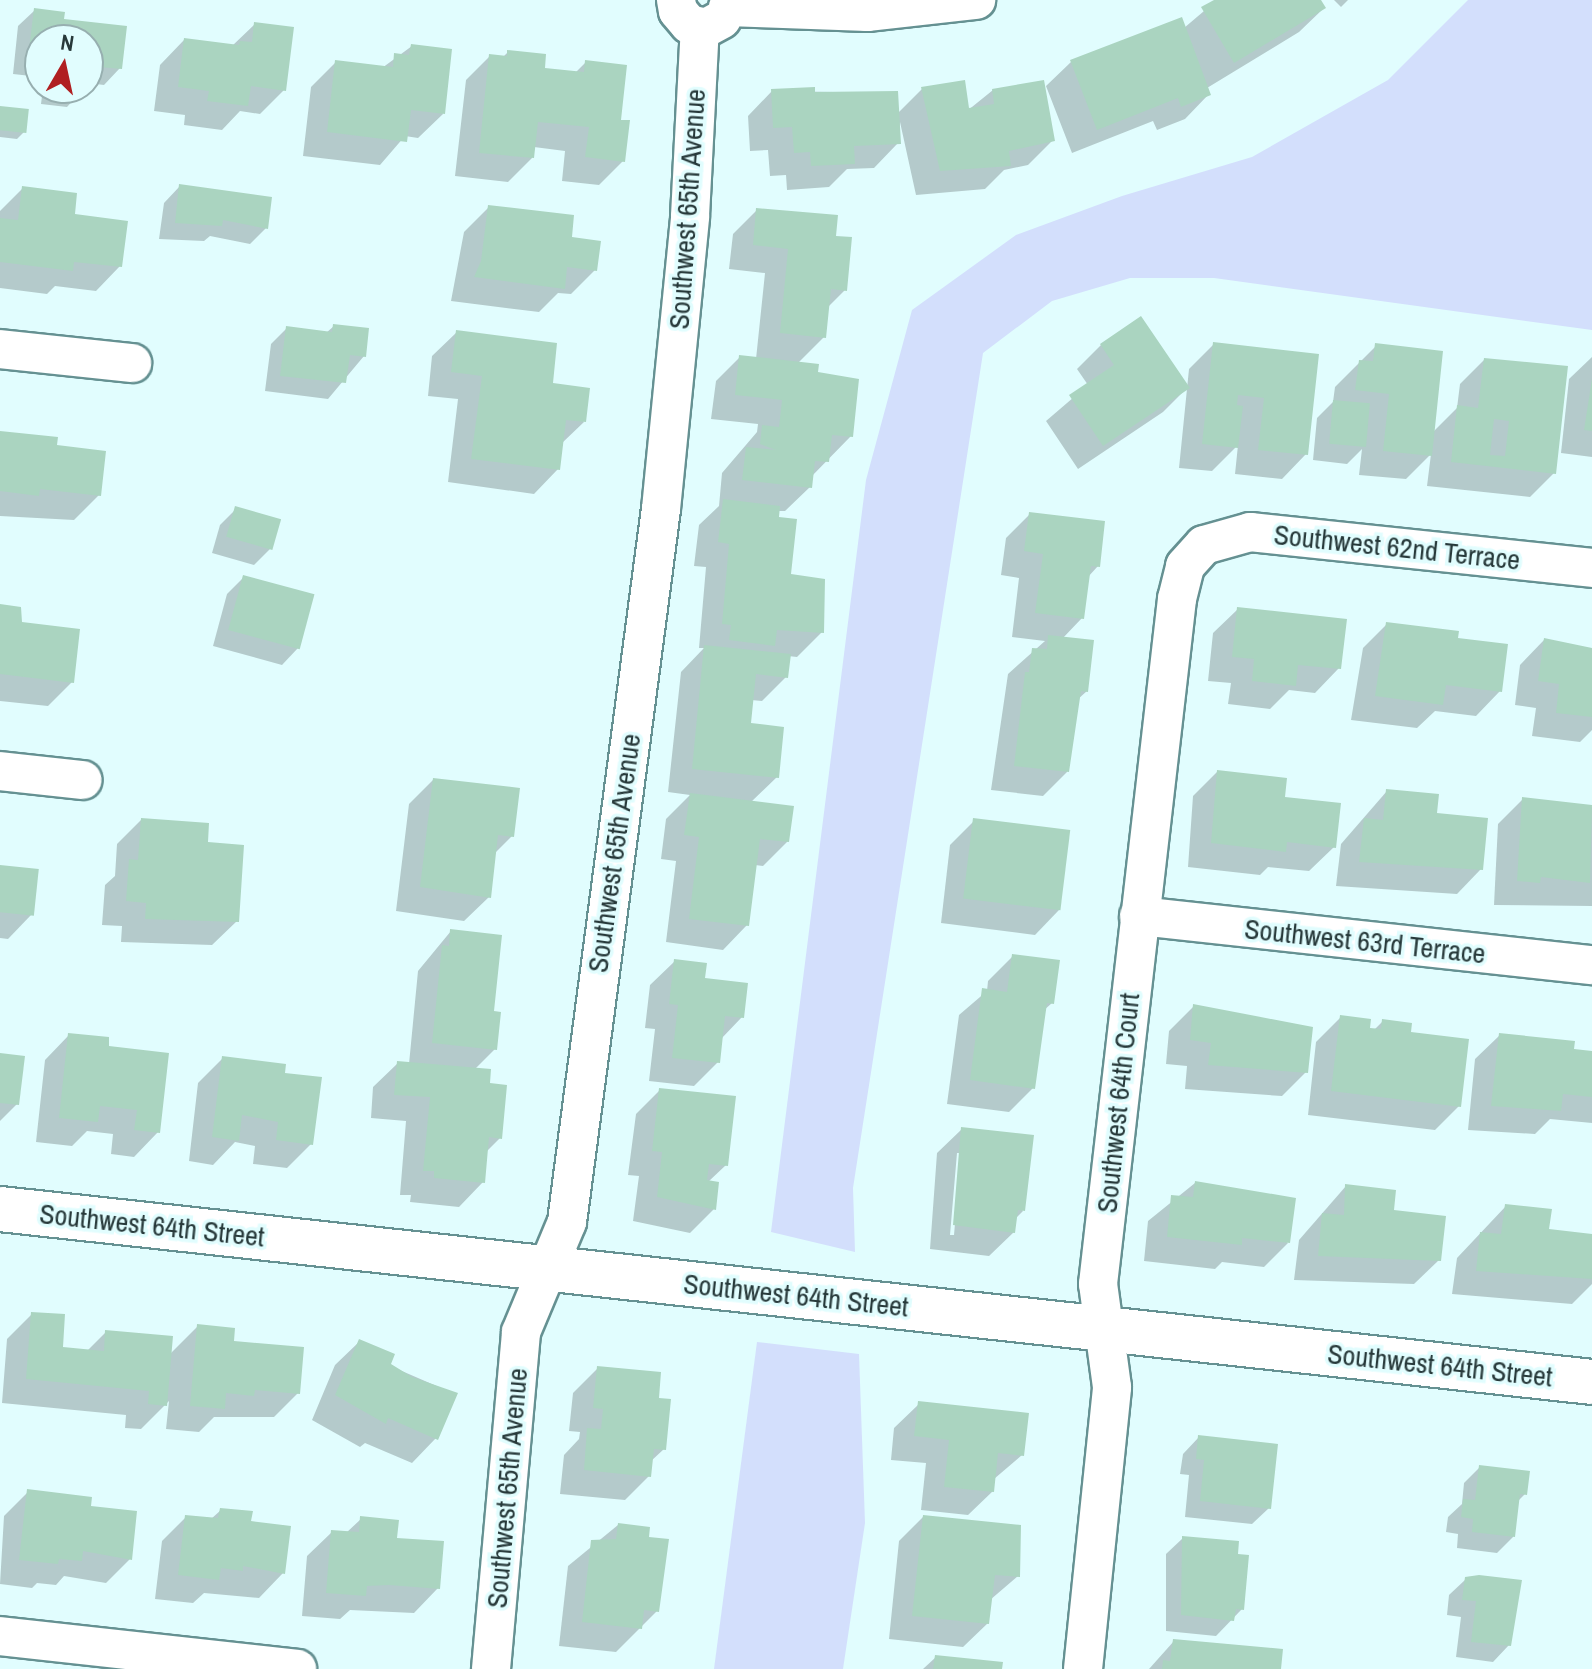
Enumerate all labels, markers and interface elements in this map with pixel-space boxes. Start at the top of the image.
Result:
north arrow [24,24,104,104]
text: N [59,26,76,58]
street label: Southwest 65th Avenue [662,87,712,331]
street label: Southwest 62nd Terrace [1272,517,1522,577]
street label: Southwest 65th Avenue [581,731,647,975]
street label: Southwest 63rd Terrace [1243,912,1487,970]
street label: Southwest 64th Court [1090,991,1146,1215]
street label: Southwest 64th Street [38,1196,266,1254]
street label: Southwest 64th Street [682,1266,910,1324]
street label: Southwest 64th Street [1326,1336,1554,1394]
street label: Southwest 65th Avenue [480,1366,534,1610]

